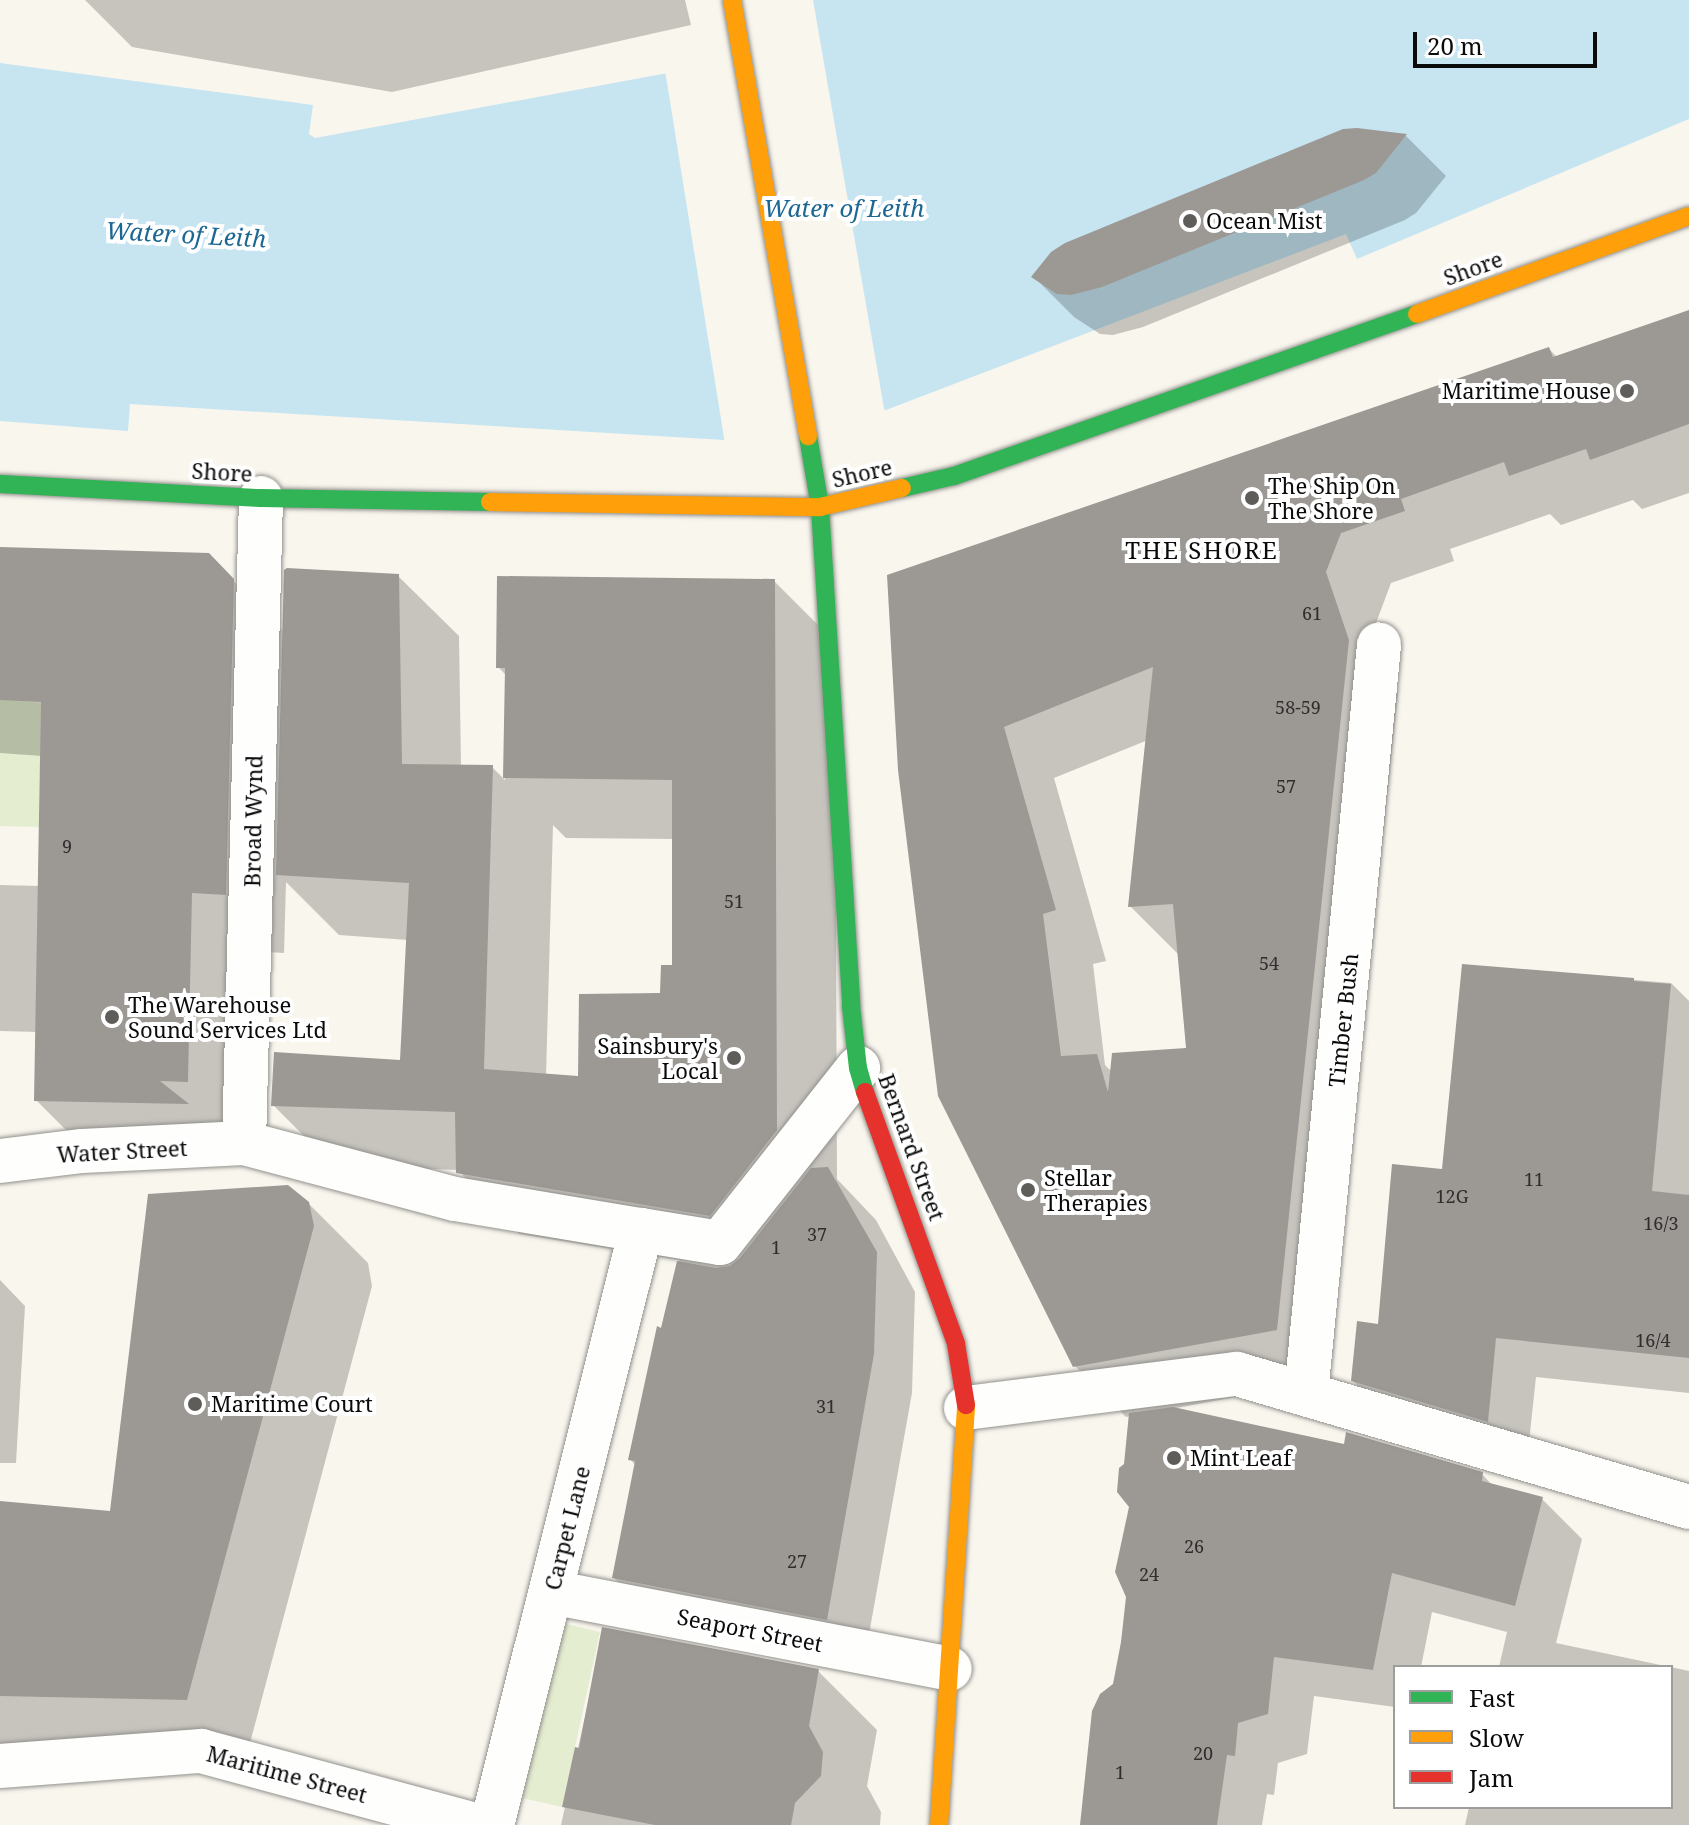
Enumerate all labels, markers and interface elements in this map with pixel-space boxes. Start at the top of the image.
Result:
scale bar [1417,16,1601,66]
text: 20 m [1427,29,1483,62]
water label: Water of Leith [764,194,924,222]
place label: Ocean Mist [1206,208,1323,234]
marker: Ocean Mist [1181,212,1199,230]
water label: Water of Leith [105,215,267,253]
street label: Shore [1440,245,1506,291]
place label: Maritime House [1442,378,1611,404]
marker: Maritime House [1618,382,1636,400]
street label: Shore [829,453,895,493]
street label: Shore [191,457,253,487]
place label: The Ship On The Shore [1268,472,1396,524]
marker: The Ship On The Shore [1243,489,1261,507]
district label: THE SHORE [1125,536,1279,564]
house number: 61 [1302,602,1322,624]
house number: 58-59 [1275,696,1321,718]
street label: Broad Wynd [239,755,267,887]
house number: 57 [1276,775,1296,797]
house number: 9 [62,835,72,857]
house number: 51 [724,890,744,912]
house number: 54 [1259,952,1279,974]
street label: Timber Bush [1323,952,1363,1088]
place label: The Warehouse Sound Services Ltd [128,991,327,1042]
marker: The Warehouse Sound Services Ltd [103,1008,121,1026]
place label: Sainsbury's Local [597,1032,718,1084]
marker: Sainsbury's Local [725,1049,743,1067]
street label: Bernard Street [873,1070,951,1224]
street label: Water Street [56,1134,188,1168]
place label: Stellar Therapies [1044,1164,1148,1216]
house number: 11 [1524,1168,1544,1190]
marker: Stellar Therapies [1019,1181,1037,1199]
house number: 12G [1436,1185,1468,1207]
house number: 16/3 [1643,1212,1679,1234]
house number: 37 [807,1223,827,1245]
house number: 1 [771,1236,781,1258]
house number: 16/4 [1635,1329,1671,1351]
place label: Maritime Court [211,1391,373,1417]
marker: Maritime Court [186,1395,204,1413]
house number: 31 [816,1395,836,1417]
place label: Mint Leaf [1190,1445,1291,1471]
marker: Mint Leaf [1165,1449,1183,1467]
street label: Carpet Lane [539,1463,595,1593]
house number: 26 [1184,1535,1204,1557]
house number: 27 [787,1550,807,1572]
house number: 24 [1139,1563,1159,1585]
street label: Seaport Street [675,1603,825,1657]
legend [1393,1665,1673,1809]
text: Fast [1469,1681,1515,1714]
text: Slow [1469,1721,1524,1754]
street label: Maritime Street [204,1740,370,1808]
house number: 20 [1193,1742,1213,1764]
house number: 1 [1115,1761,1125,1783]
text: Jam [1469,1761,1514,1794]

